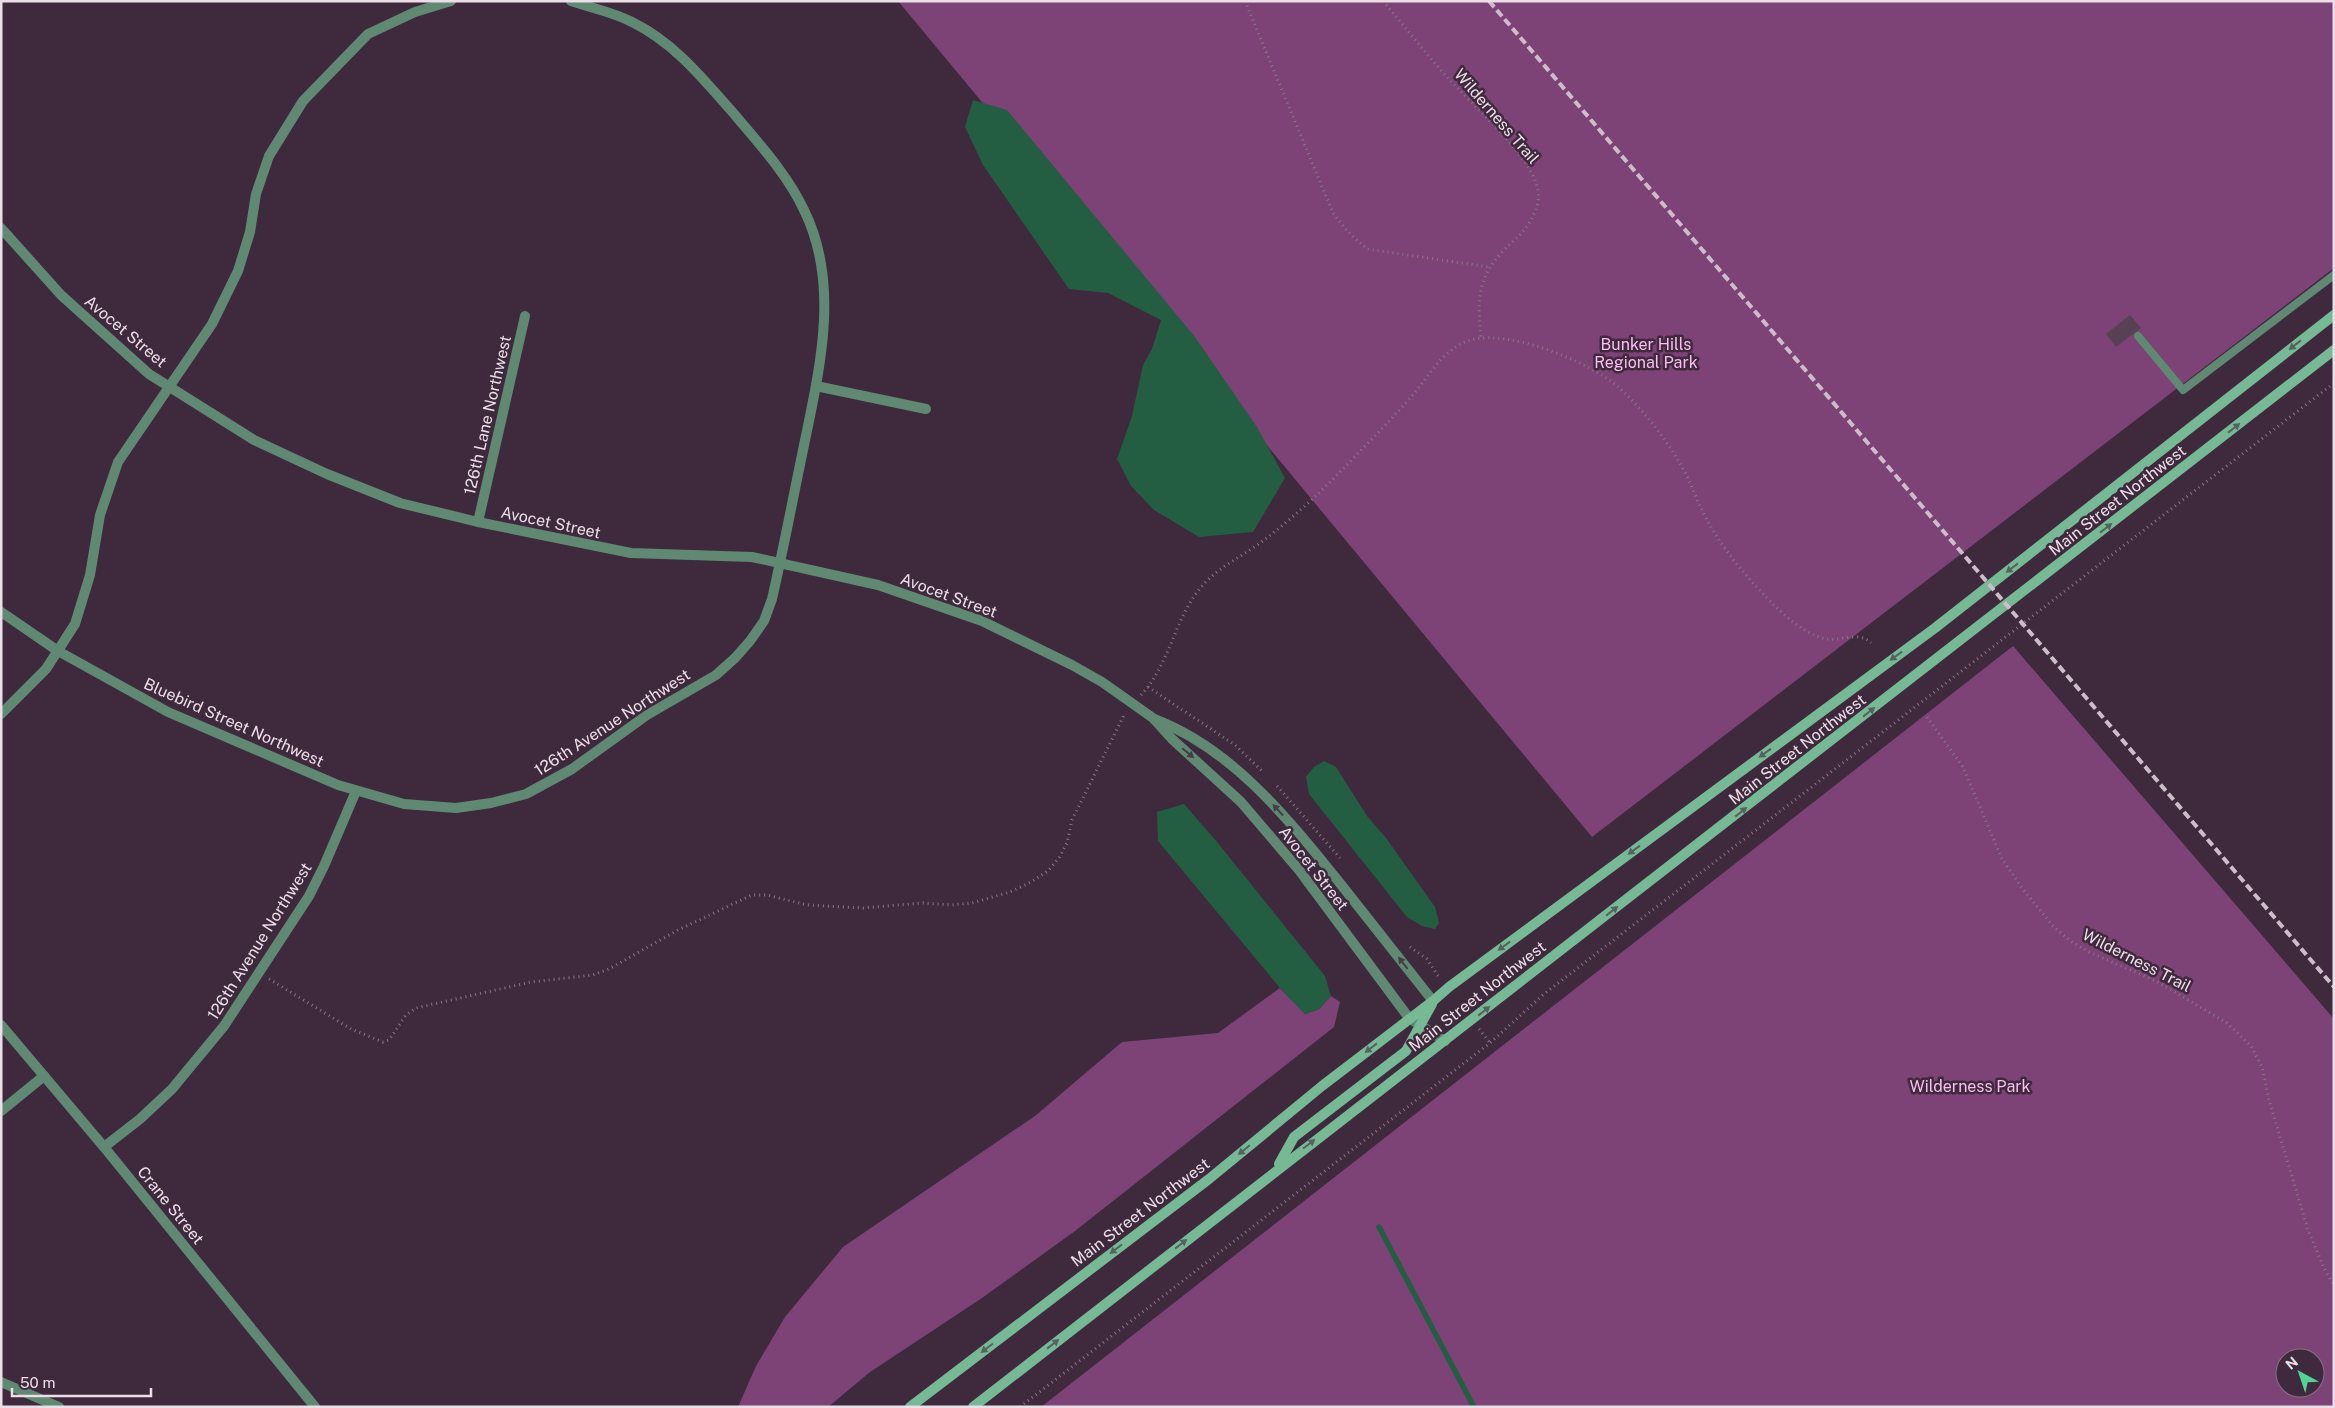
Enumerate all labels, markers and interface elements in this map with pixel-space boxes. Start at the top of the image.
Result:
street label: Wilderness Trail [1450,65,1543,168]
street label: Avocet Street [81,291,171,371]
street label: 126th Lane Northwest [460,334,515,497]
park label: Bunker Hills Regional Park [1594,335,1698,372]
one-way arrow [2289,339,2302,350]
one-way arrow [2227,422,2240,433]
street label: Main Street Northwest [2045,441,2190,560]
street label: Avocet Street [499,503,603,542]
one-way arrow [2099,522,2112,533]
one-way arrow [2006,562,2019,573]
street label: Avocet Street [898,569,1000,622]
one-way arrow [1890,651,1903,662]
street label: 126th Avenue Northwest [531,665,694,780]
street label: Bluebird Street Northwest [141,674,327,771]
street label: Main Street Northwest [1725,690,1870,809]
one-way arrow [1862,707,1875,718]
one-way arrow [1181,747,1194,758]
one-way arrow [1758,748,1772,758]
one-way arrow [1272,804,1284,816]
one-way arrow [1734,806,1747,817]
street label: Avocet Street [1275,822,1352,914]
one-way arrow [1627,845,1641,855]
street label: 126th Avenue Northwest [203,859,316,1023]
one-way arrow [1605,906,1618,917]
street label: Wilderness Trail [2079,925,2194,996]
street label: Main Street Northwest [1405,937,1550,1056]
one-way arrow [1498,941,1511,952]
one-way arrow [1398,956,1408,970]
one-way arrow [1477,1005,1490,1016]
one-way arrow [1364,1043,1378,1053]
park label: Wilderness Park [1910,1077,2031,1096]
one-way arrow [1302,1139,1316,1149]
one-way arrow [1238,1144,1251,1155]
street label: Main Street Northwest [1067,1154,1213,1271]
street label: Crane Street [133,1163,208,1248]
one-way arrow [1174,1239,1187,1250]
one-way arrow [1110,1244,1123,1255]
one-way arrow [1046,1339,1059,1350]
one-way arrow [980,1343,994,1353]
north arrow [2275,1348,2325,1398]
text: N [2282,1353,2301,1373]
scale bar [12,1366,151,1398]
text: 50 m [20,1374,55,1391]

